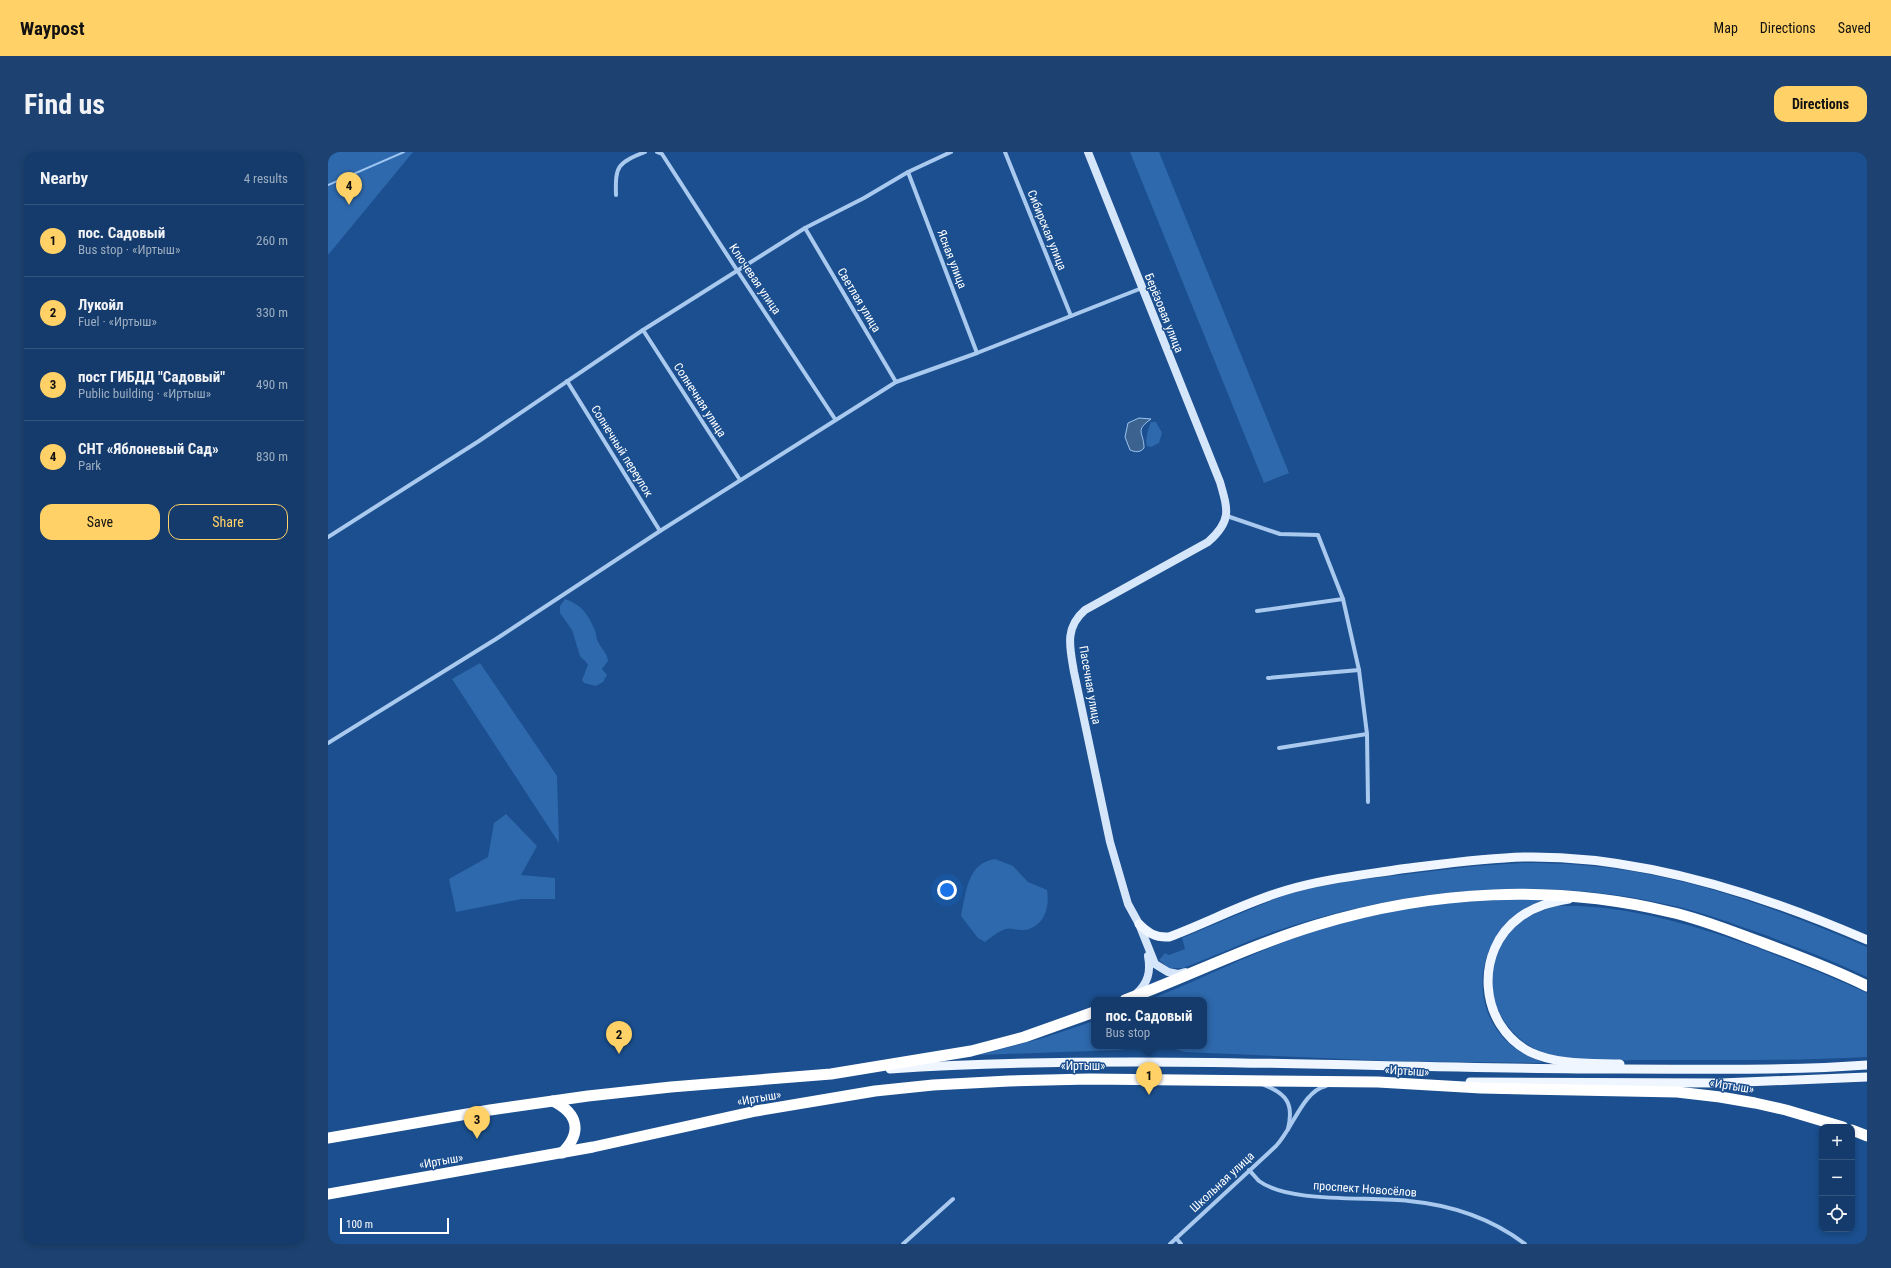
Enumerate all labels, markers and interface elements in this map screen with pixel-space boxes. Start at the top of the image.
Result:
text: Waypost [20,17,85,40]
text: Map [1714,20,1738,36]
text: Directions [1760,20,1816,36]
text: Saved [1838,20,1871,36]
button: Directions [1774,86,1867,122]
text: Find us [24,88,105,121]
text: Nearby [40,168,88,188]
text: 4 results [244,171,288,186]
pin: 4 [336,172,362,205]
street label: Сибирская улица [1025,188,1070,272]
text: пос. Садовый [78,224,165,242]
street label: Ясная улица [934,228,970,291]
text: 1 [50,233,56,248]
text: 260 m [256,233,288,248]
street label: Ключевая улица [726,241,784,317]
text: Bus stop · «Иртыш» [78,242,180,257]
street label: Светлая улица [834,265,884,335]
street label: Берёзовая улица [1142,271,1186,355]
text: Лукойл [78,296,124,314]
text: 2 [50,305,56,320]
text: 330 m [256,305,288,320]
text: Fuel · «Иртыш» [78,314,157,329]
street label: Солнечная улица [671,360,729,440]
text: пост ГИБДД "Садовый" [78,368,225,386]
text: 3 [50,377,56,392]
text: 490 m [256,377,288,392]
text: Public building · «Иртыш» [78,386,211,401]
street label: Солнечный переулок [588,403,656,500]
text: СНТ «Яблоневый Сад» [78,440,219,458]
text: 4 [50,449,56,464]
text: 830 m [256,449,288,464]
text: Park [78,458,101,473]
button: Save [40,504,160,540]
button: Share [168,504,288,540]
street label: Пасечная улица [1076,645,1104,726]
your location [937,880,957,900]
popup [1091,997,1207,1049]
text: пос. Садовый [1105,1007,1193,1025]
pin: 2 [606,1021,632,1054]
text: Bus stop [1105,1025,1150,1040]
street label: «Иртыш» [1061,1059,1105,1073]
pin: 1 [1136,1062,1162,1095]
street label: «Иртыш» [1384,1063,1430,1079]
street label: «Иртыш» [1709,1076,1755,1096]
street label: «Иртыш» [736,1087,782,1109]
pin: 3 [464,1106,490,1139]
map controls [1819,1124,1855,1232]
button: + [1819,1124,1855,1160]
street label: Школьная улица [1187,1149,1257,1215]
street label: «Иртыш» [418,1150,464,1172]
button: − [1819,1160,1855,1196]
street label: проспект Новосёлов [1313,1178,1417,1200]
button: locate [1819,1196,1855,1232]
scale bar [340,1216,449,1235]
text: 100 m [346,1218,373,1231]

